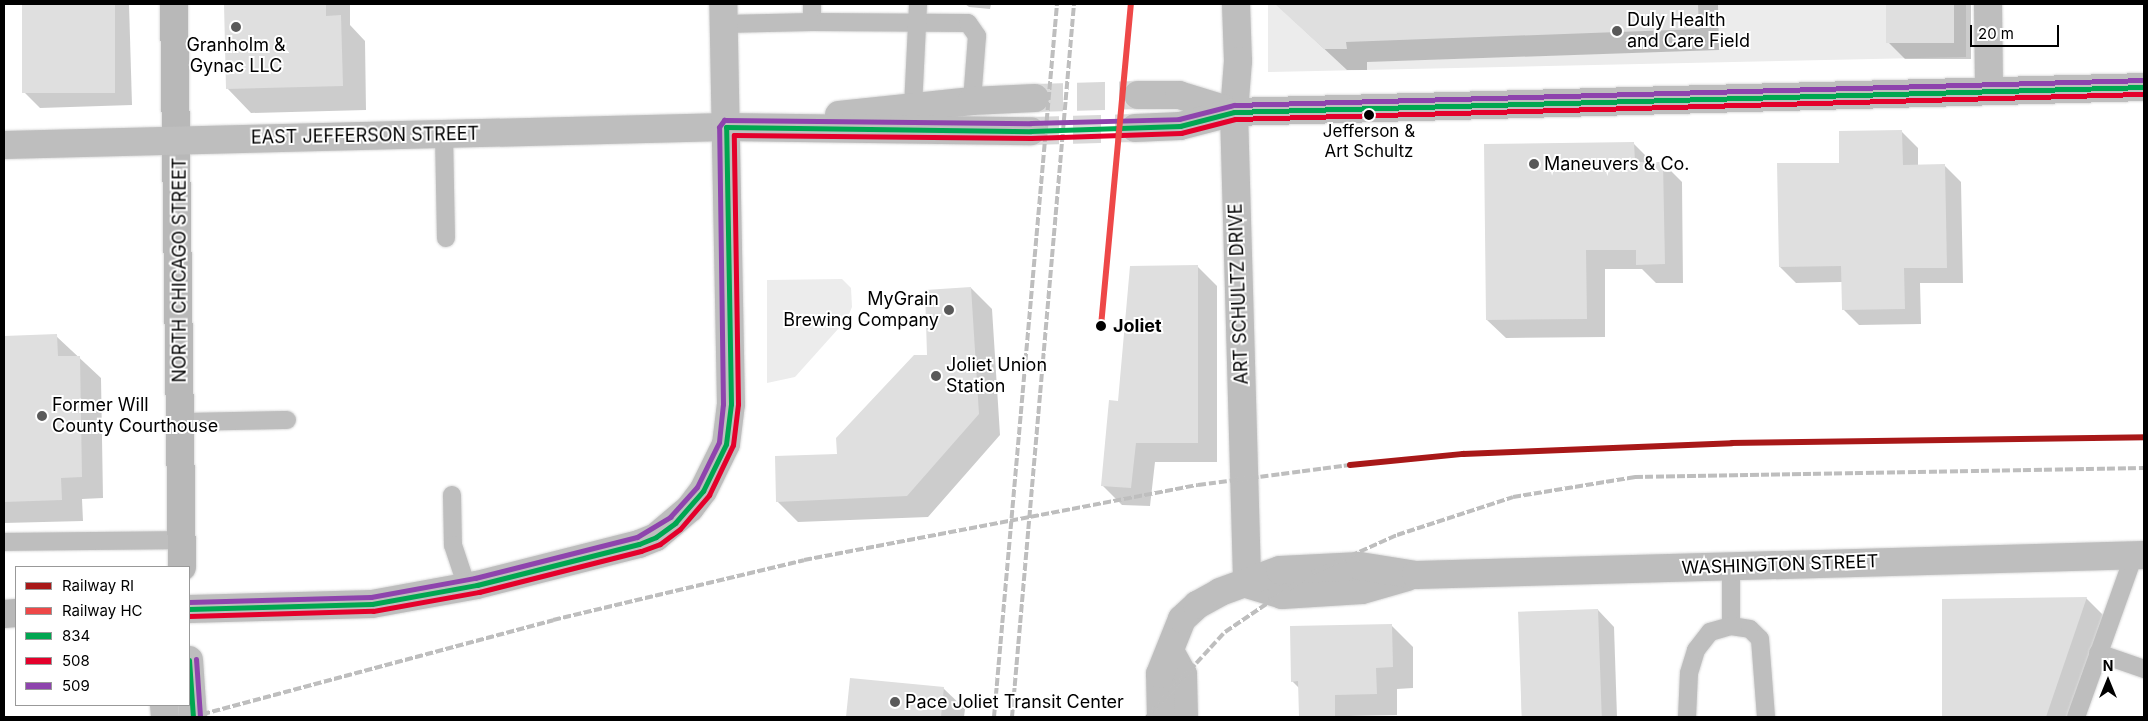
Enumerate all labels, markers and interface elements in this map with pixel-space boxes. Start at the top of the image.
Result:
place label: Duly Health and Care Field [1627,10,1750,52]
scale bar [1973,15,2062,47]
marker: Granholm & Gynac LLC [230,21,242,33]
text: 20 m [1978,24,2014,43]
marker: Duly Health and Care Field [1611,25,1623,37]
place label: Granholm & Gynac LLC [186,35,286,78]
marker: Jefferson & Art Schultz [1364,110,1374,120]
place label: Jefferson & Art Schultz [1323,122,1415,162]
street label: EAST JEFFERSON STREET [251,123,479,149]
place label: Maneuvers & Co. [1544,153,1690,175]
street label: NORTH CHICAGO STREET [169,157,191,383]
marker: Maneuvers & Co. [1528,158,1540,170]
street label: ART SCHULTZ DRIVE [1225,203,1253,385]
place label: MyGrain Brewing Company [783,289,939,332]
marker: MyGrain Brewing Company [943,304,955,316]
place label: Joliet [1113,315,1162,337]
marker: Joliet [1093,318,1109,334]
place label: Joliet Union Station [946,355,1047,398]
marker: Joliet Union Station [930,370,942,382]
place label: Former Will County Courthouse [52,395,218,438]
marker: Former Will County Courthouse [36,410,48,422]
street label: WASHINGTON STREET [1681,551,1879,579]
legend [15,566,190,706]
text: Railway RI [62,576,134,595]
text: Railway HC [62,601,143,620]
text: 834 [62,626,90,645]
text: 508 [62,651,90,670]
north arrow [2083,656,2133,706]
text: N [2103,657,2113,674]
text: 509 [62,676,90,695]
place label: Pace Joliet Transit Center [905,691,1124,713]
marker: Pace Joliet Transit Center [889,696,901,708]

